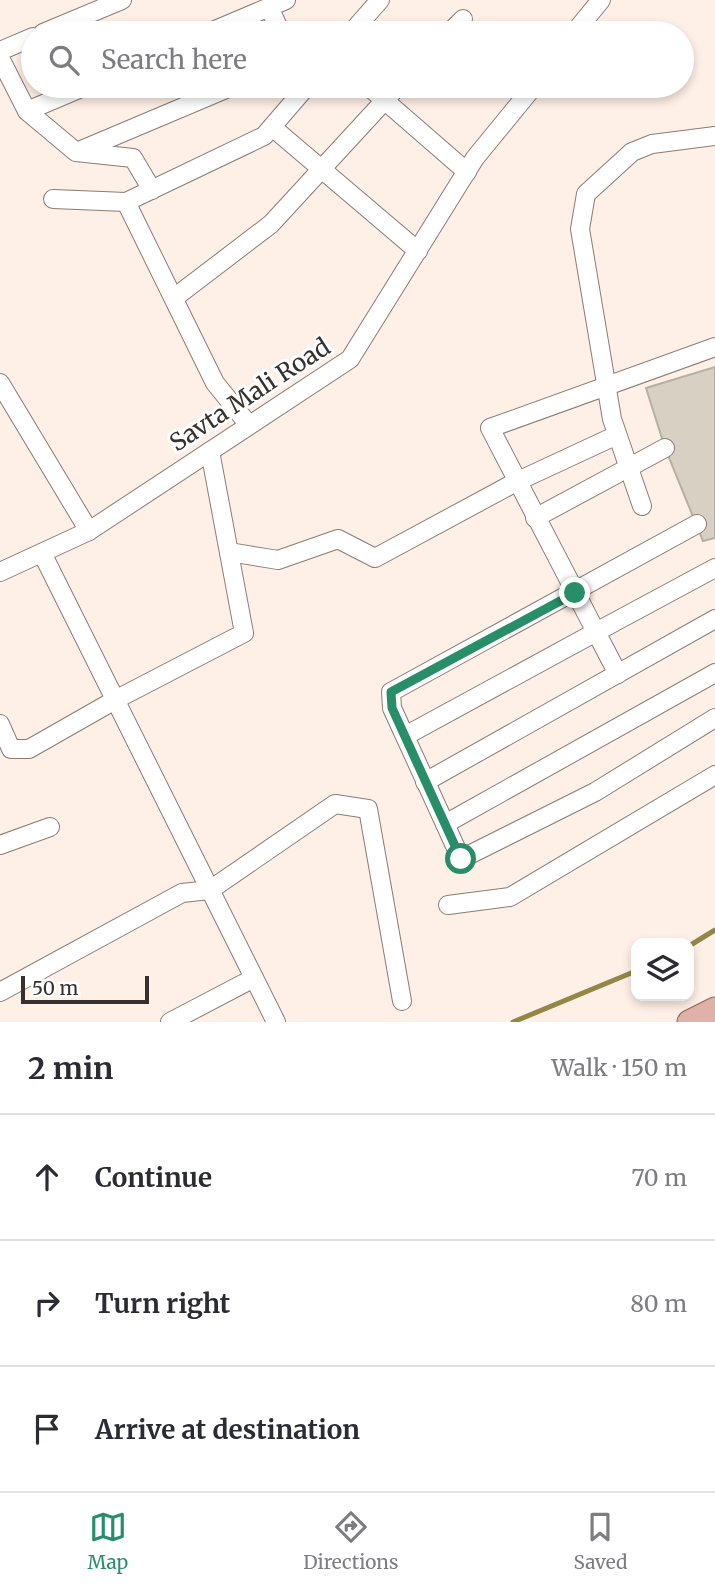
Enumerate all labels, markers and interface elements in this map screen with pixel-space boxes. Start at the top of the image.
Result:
search box [21,21,694,98]
icon: search [45,41,83,79]
text: Search here [101,43,247,76]
street label: Savta Mali Road [164,331,336,458]
route end [559,577,590,608]
route start [445,843,476,874]
map controls [631,938,694,1001]
button: layers [631,938,694,1001]
scale bar [21,973,149,1005]
text: 50 m [32,976,78,1000]
text: 2 min [28,1049,113,1087]
text: Walk · 150 m [551,1053,687,1082]
icon: ahead [28,1158,66,1196]
text: Continue [95,1161,212,1194]
text: 70 m [631,1163,687,1192]
icon: right [28,1284,66,1322]
text: Turn right [95,1287,230,1320]
text: 80 m [630,1289,687,1318]
icon: arrive [28,1410,66,1448]
text: Arrive at destination [95,1413,360,1446]
tab: Map [88,1508,128,1574]
tab: Directions [303,1508,398,1574]
tab: Saved [574,1508,627,1574]

